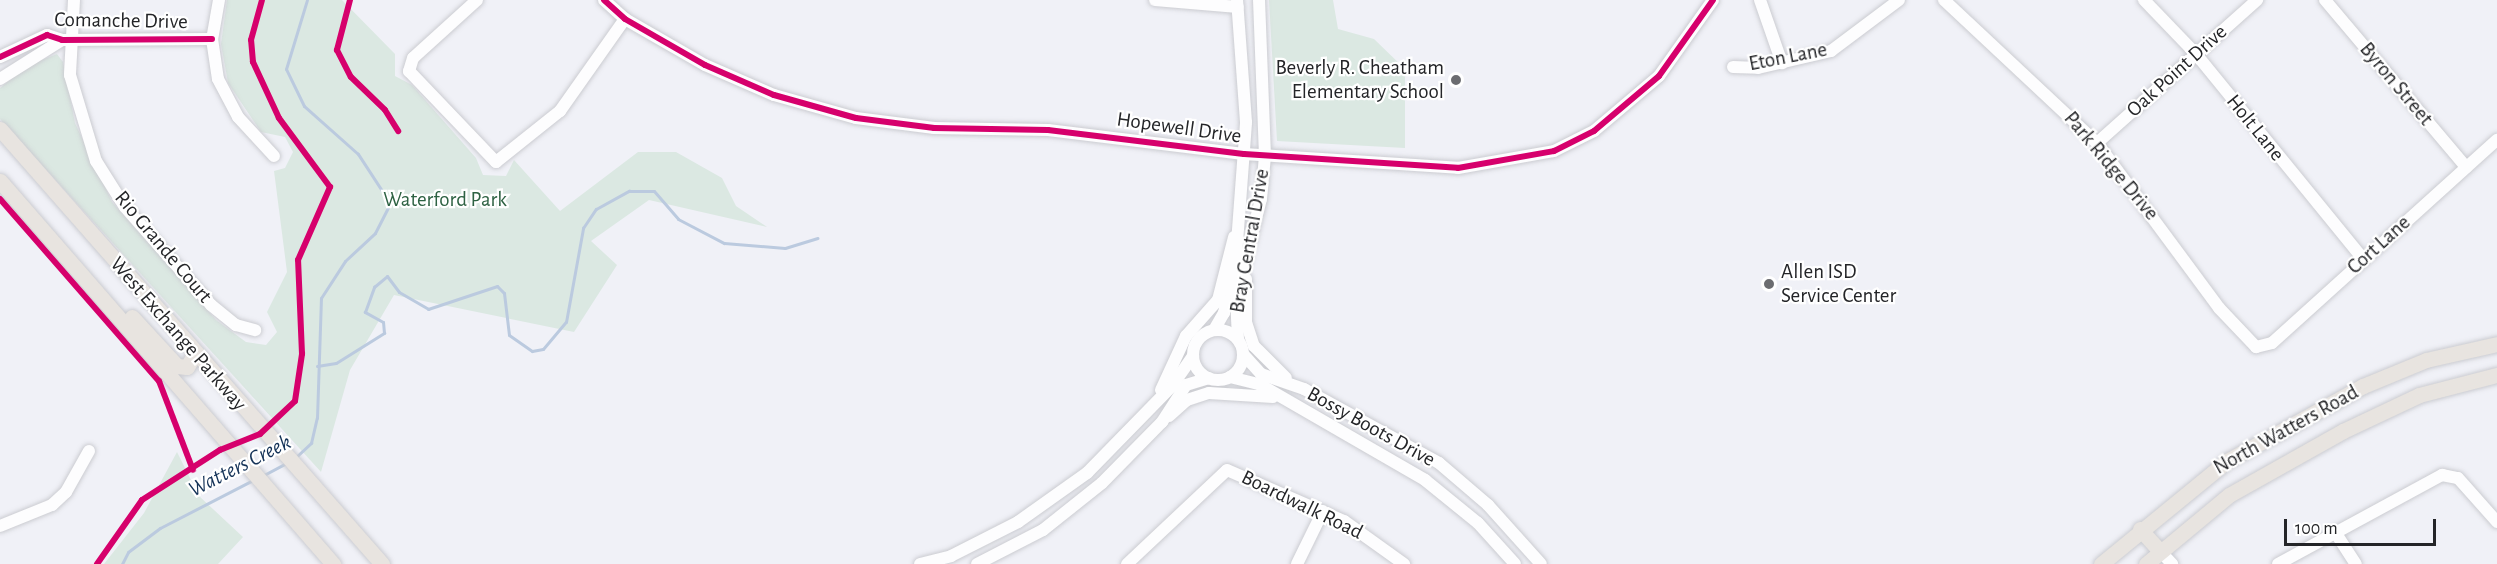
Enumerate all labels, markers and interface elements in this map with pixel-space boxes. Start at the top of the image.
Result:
street label: Comanche Drive [54,7,188,35]
street label: Oak Point Drive [2122,19,2232,123]
street label: Eton Lane [1747,37,1829,77]
street label: Byron Street [2354,37,2438,131]
place label: Beverly R. Cheatham Elementary School [1276,55,1444,105]
marker: Beverly R. Cheatham Elementary School [1449,73,1463,87]
street label: Holt Lane [2221,90,2289,166]
street label: Park Ridge Drive [2058,106,2164,226]
street label: Hopewell Drive [1115,107,1243,149]
street label: Bray Central Drive [1225,167,1275,315]
street label: Rio Grande Court [109,186,217,308]
park label: Waterford Park [383,187,507,213]
street label: Cort Lane [2342,210,2416,280]
street label: West Exchange Parkway [104,252,252,416]
place label: Allen ISD Service Center [1781,259,1896,309]
marker: Allen ISD Service Center [1762,277,1776,291]
street label: North Watters Road [2209,380,2363,480]
street label: Bossy Boots Drive [1303,381,1439,473]
water label: Watters Creek [184,429,296,503]
street label: Boardwalk Road [1237,465,1367,545]
scale bar [2287,507,2438,545]
text: 100 m [2295,520,2338,538]

